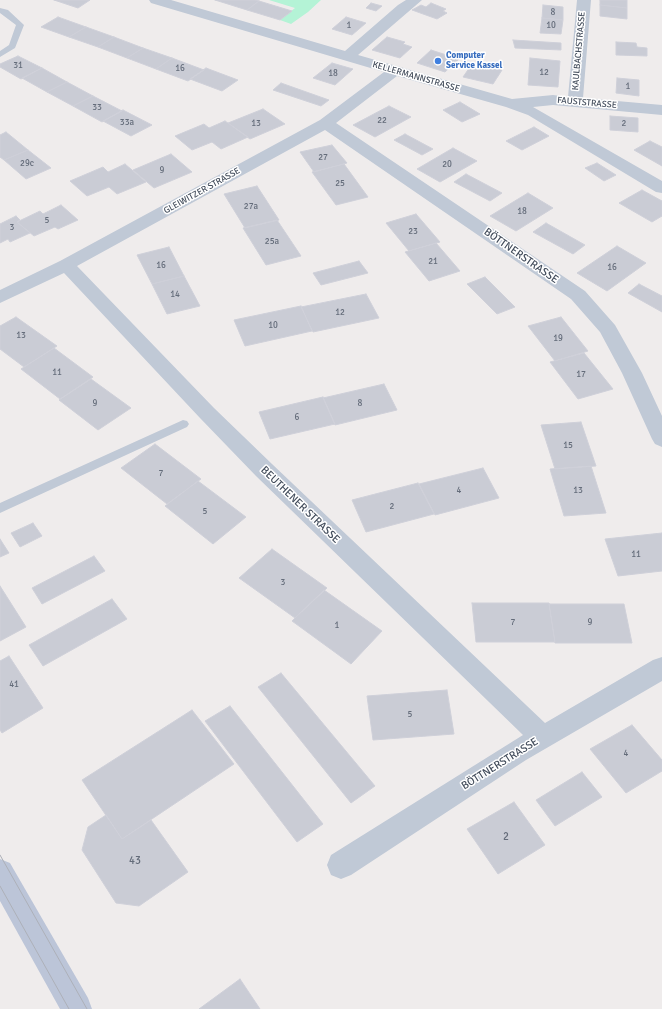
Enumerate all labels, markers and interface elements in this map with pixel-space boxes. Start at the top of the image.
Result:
house number: 8 [551,8,555,18]
street label: KAULBACHSTRASSE [570,11,588,91]
house number: 1 [347,21,351,31]
house number: 10 [546,21,556,31]
place label: Computer Service Kassel [446,51,502,72]
marker: Computer Service Kassel [433,56,443,66]
street label: KELLERMANNSTRASSE [371,59,461,95]
house number: 31 [13,61,23,71]
house number: 16 [175,64,185,74]
house number: 12 [539,68,549,78]
house number: 18 [328,69,338,79]
house number: 1 [626,82,630,92]
street label: FAUSTSTRASSE [557,95,617,111]
house number: 33 [92,103,102,113]
house number: 22 [377,116,387,126]
house number: 33a [120,118,134,128]
house number: 13 [251,119,261,129]
house number: 2 [622,119,626,129]
house number: 27 [318,153,328,163]
house number: 29c [20,159,34,169]
house number: 20 [442,160,452,170]
house number: 9 [160,166,164,176]
street label: GLEIWITZER STRASSE [162,166,242,216]
house number: 25 [335,179,345,189]
house number: 27a [244,202,258,212]
house number: 18 [517,207,527,217]
house number: 5 [45,216,49,226]
house number: 3 [10,223,14,233]
street label: BÖTTNERSTRASSE [481,225,561,287]
house number: 23 [408,227,418,237]
house number: 25a [265,237,279,247]
house number: 21 [428,257,438,267]
house number: 16 [156,261,166,271]
house number: 16 [607,263,617,273]
house number: 14 [170,290,180,300]
house number: 12 [335,308,345,318]
house number: 10 [268,321,278,331]
house number: 13 [16,331,26,341]
house number: 19 [553,334,563,344]
house number: 11 [52,368,62,378]
house number: 17 [576,370,586,380]
house number: 9 [93,399,97,409]
house number: 8 [358,399,362,409]
house number: 6 [295,413,299,423]
house number: 15 [563,441,573,451]
street label: BEUTHENER STRASSE [258,464,342,546]
house number: 7 [159,469,163,479]
house number: 4 [457,486,461,496]
house number: 13 [573,486,583,496]
house number: 2 [390,502,394,512]
house number: 5 [203,507,207,517]
house number: 11 [631,550,641,560]
house number: 3 [281,578,285,588]
house number: 7 [511,618,515,628]
house number: 9 [588,618,592,628]
house number: 1 [335,621,339,631]
house number: 41 [9,680,19,690]
house number: 5 [408,710,412,720]
street label: BÖTTNERSTRASSE [459,735,541,793]
house number: 4 [624,749,628,759]
house number: 2 [503,830,509,844]
house number: 43 [129,854,141,868]

